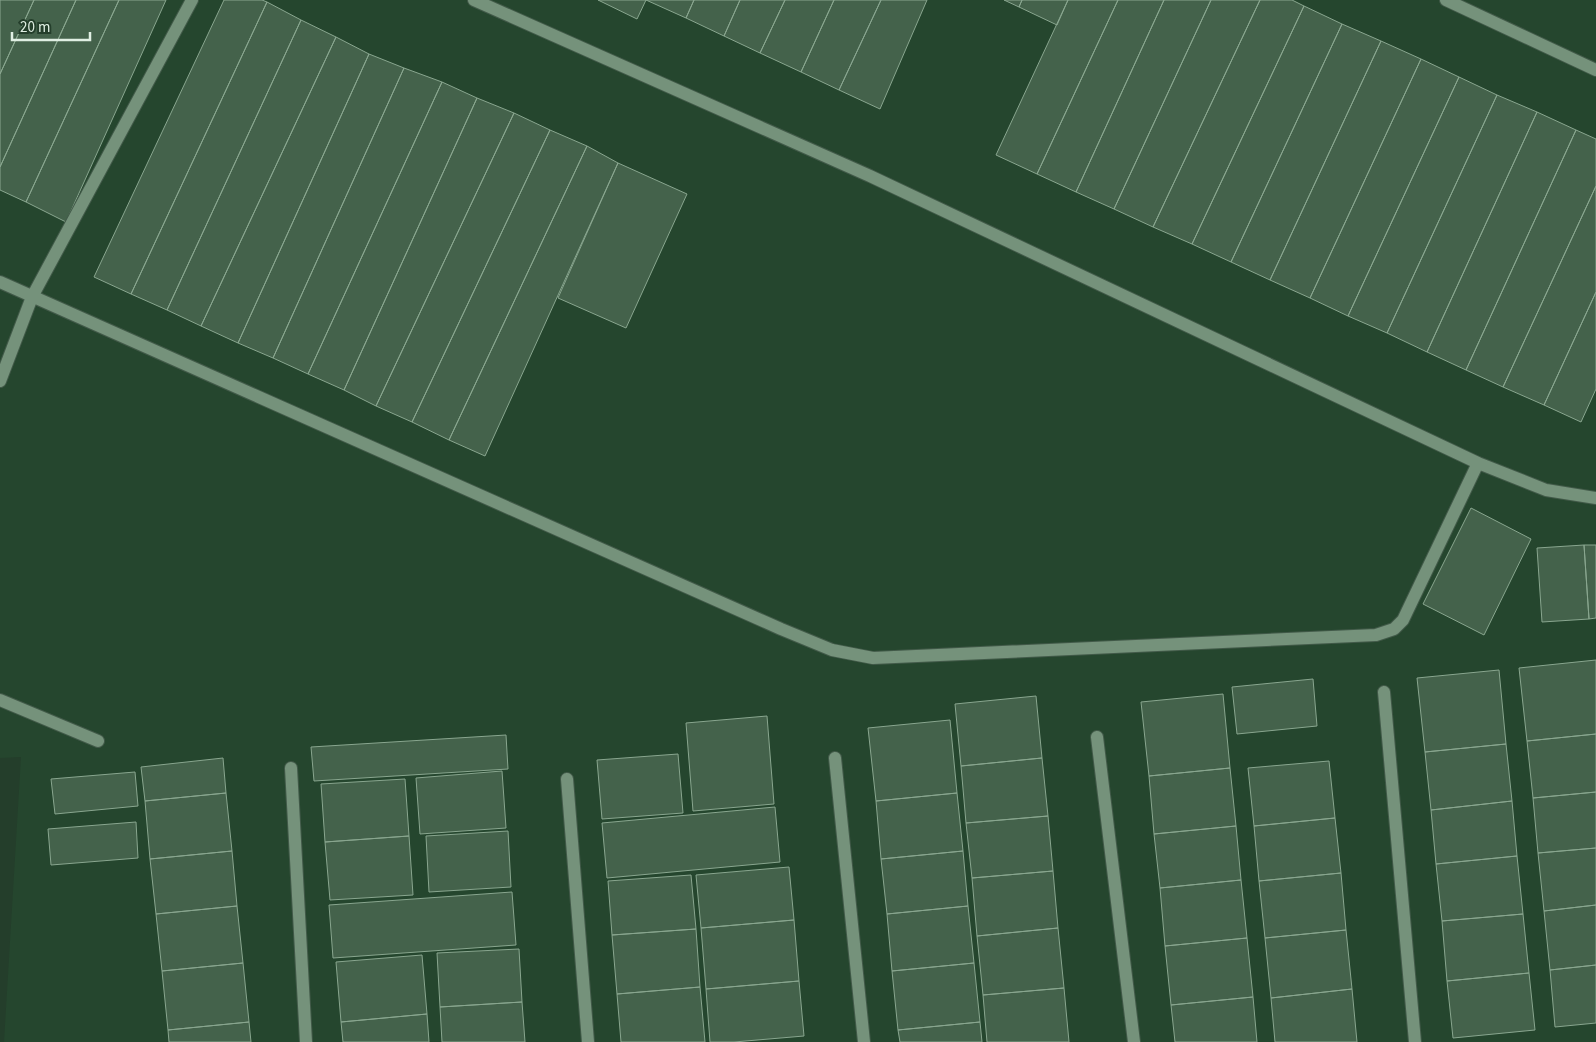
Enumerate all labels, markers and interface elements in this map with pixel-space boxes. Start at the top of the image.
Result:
scale bar [12,10,90,42]
text: 20 m [20,17,50,38]

